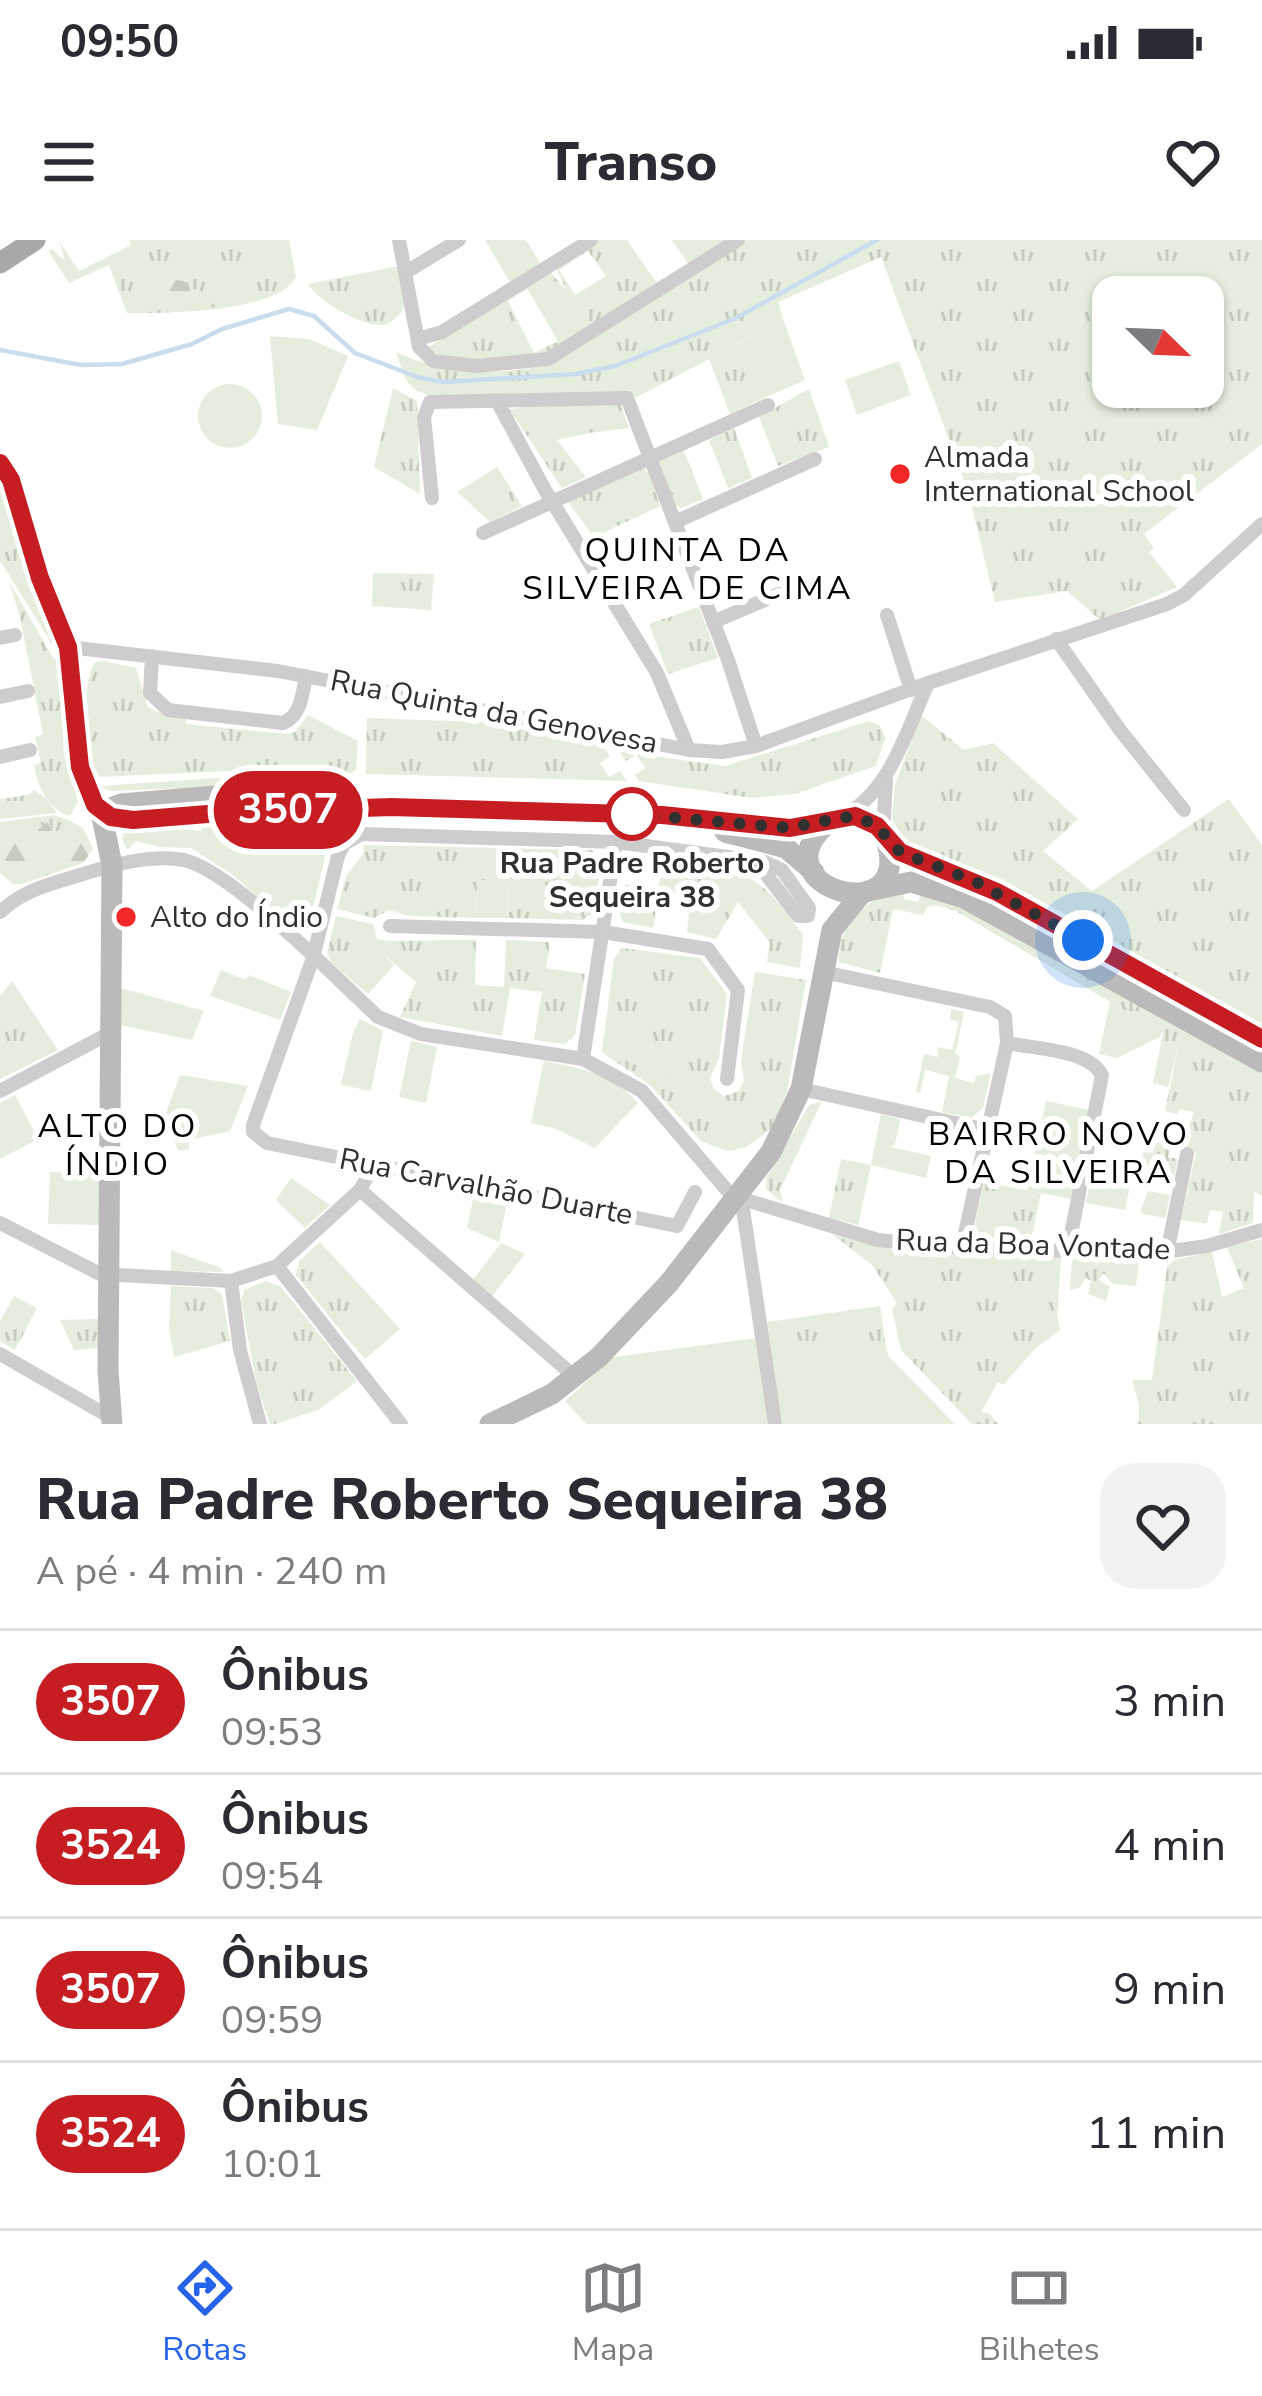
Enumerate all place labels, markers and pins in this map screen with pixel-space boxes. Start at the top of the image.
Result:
place label: Almada International School [924,437,1194,512]
marker: Almada International School [887,461,913,487]
marker: Rua Padre Roberto Sequeira 38 [607,789,657,839]
place label: Rua Padre Roberto Sequeira 38 [500,843,764,918]
place label: Alto do Índio [150,897,323,938]
marker: Alto do Índio [113,904,139,930]

